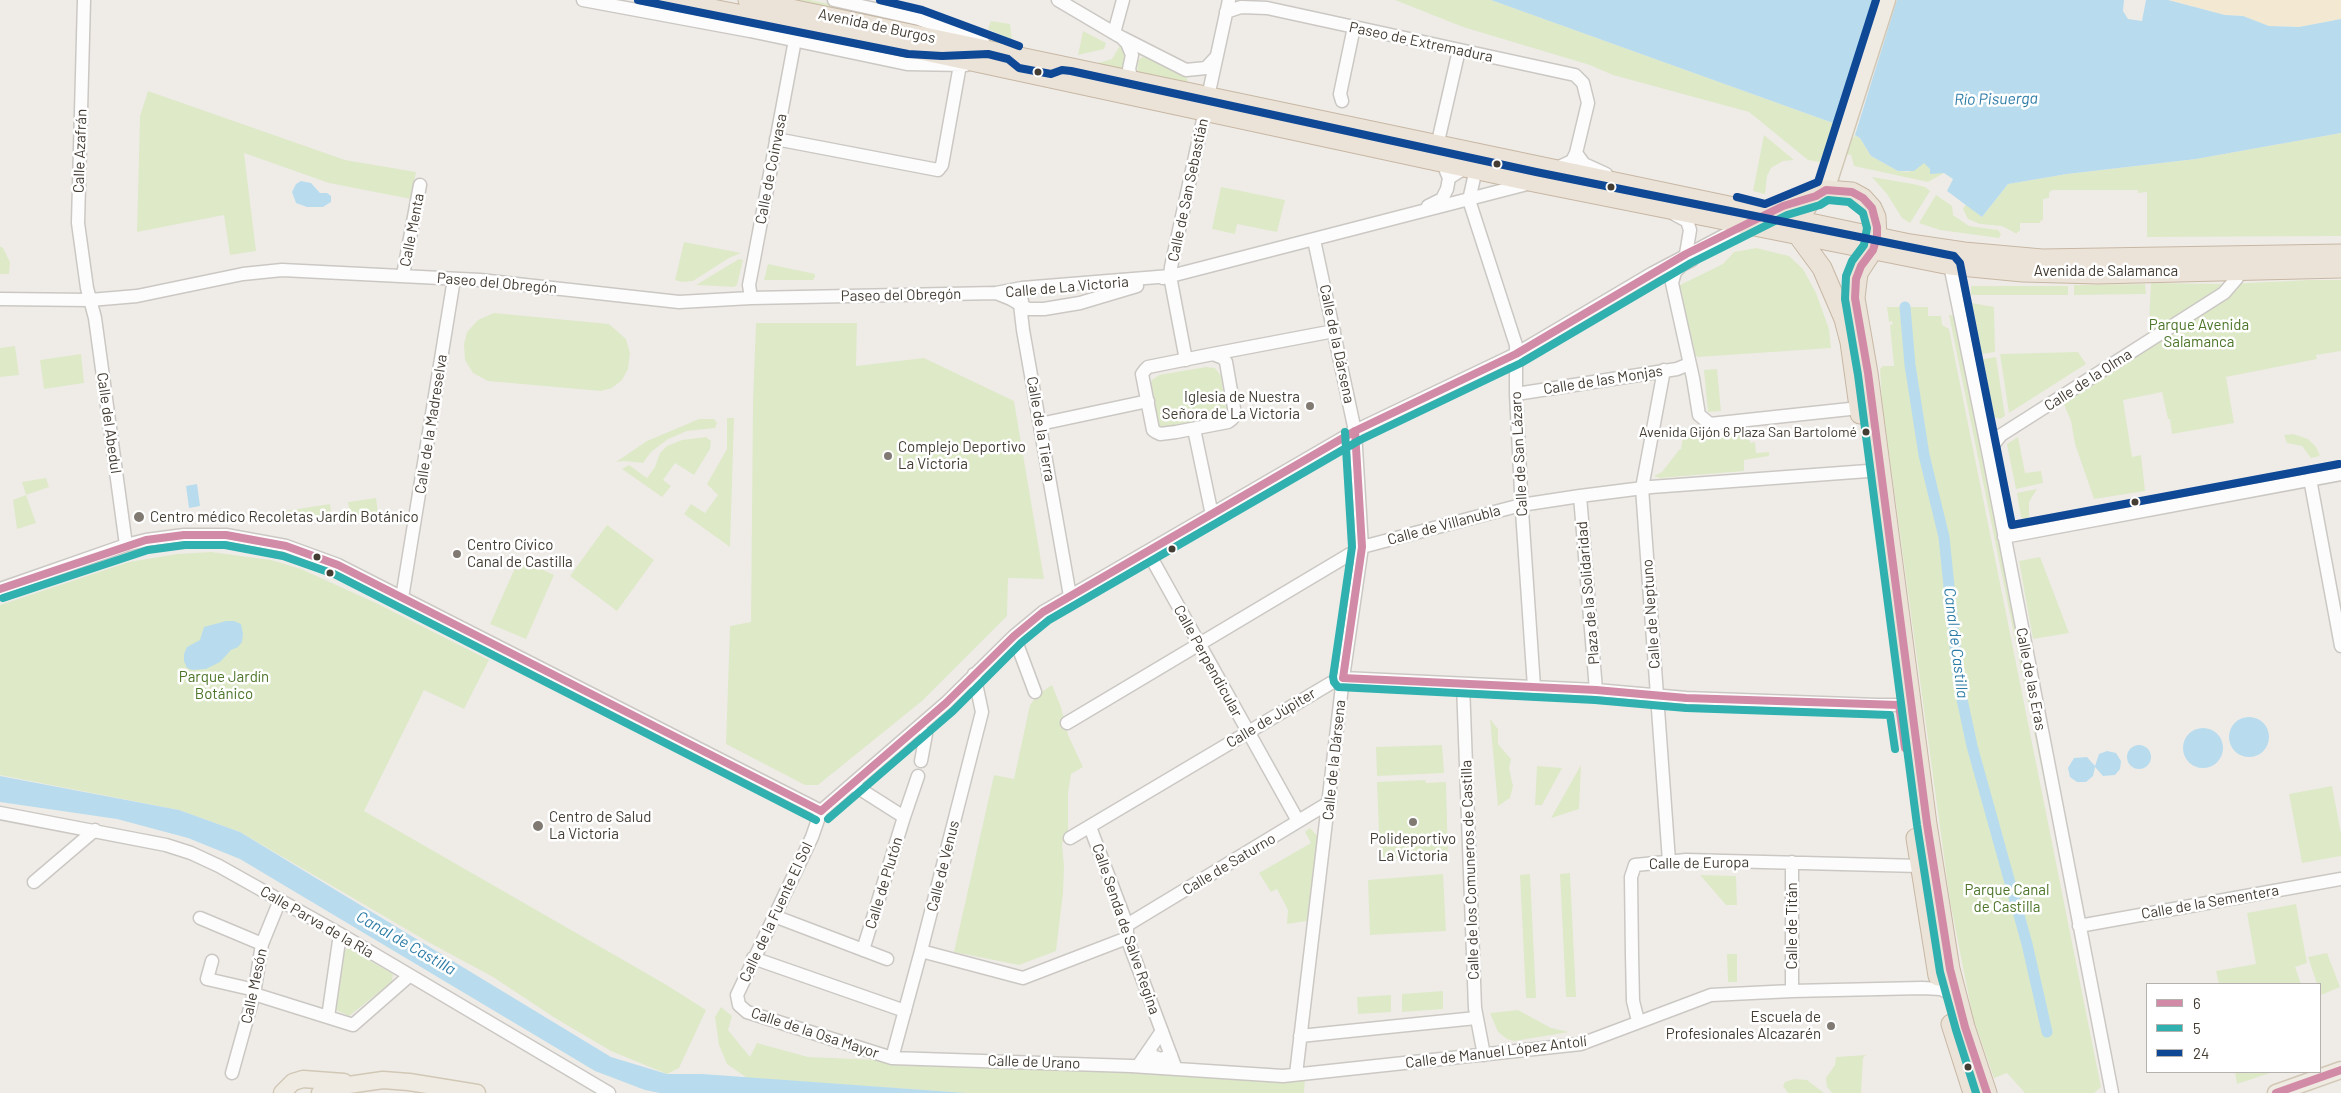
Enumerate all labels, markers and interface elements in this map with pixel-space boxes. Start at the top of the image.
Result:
street label: Avenida de Burgos [817,5,937,47]
street label: Paseo de Extremadura [1347,18,1495,66]
unlabelled marker [1033,67,1043,77]
water label: Río Pisuerga [1954,89,2038,109]
street label: Calle Azafrán [70,108,90,194]
street label: Calle de Coinvasa [751,112,791,226]
street label: Calle de San Sebastián [1164,117,1212,263]
unlabelled marker [1492,159,1502,169]
unlabelled marker [1606,182,1616,192]
street label: Calle Menta [396,192,428,268]
street label: Avenida de Salamanca [2034,262,2178,280]
street label: Paseo del Obregón [436,269,558,297]
street label: Calle de La Victoria [1005,273,1129,301]
street label: Calle de la Dársena [1316,283,1358,405]
street label: Paseo del Obregón [841,285,961,305]
park label: Parque Avenida Salamanca [2149,316,2249,351]
street label: Calle de la Olma [2041,345,2135,415]
street label: Calle de la Madreselva [411,353,451,495]
street label: Calle de las Monjas [1542,362,1664,398]
street label: Calle del Abedul [93,371,125,475]
street label: Calle de la Tierra [1023,375,1059,483]
place label: Iglesia de Nuestra Señora de La Victoria [1162,388,1300,423]
street label: Calle de San Lázaro [1507,391,1531,517]
marker: Iglesia de Nuestra Señora de La Victoria [1304,400,1316,412]
place label: Avenida Gijón 6 Plaza San Bartolomé [1639,424,1857,440]
marker: Avenida Gijón 6 Plaza San Bartolomé [1861,427,1871,437]
place label: Complejo Deportivo La Victoria [898,438,1026,473]
marker: Complejo Deportivo La Victoria [882,450,894,462]
unlabelled marker [2130,497,2140,507]
street label: Calle de Villanubla [1385,501,1503,549]
place label: Centro médico Recoletas Jardín Botánico [150,508,419,526]
marker: Centro médico Recoletas Jardín Botánico [132,510,146,524]
street label: Plaza de la Solidaridad [1573,520,1603,666]
place label: Centro Cívico Canal de Castilla [467,536,573,571]
unlabelled marker [1167,544,1177,554]
marker: Centro Cívico Canal de Castilla [451,548,463,560]
unlabelled marker [312,552,322,562]
street label: Calle de Neptuno [1638,559,1664,669]
unlabelled marker [325,568,335,578]
water label: Canal de Castilla [1940,587,1972,699]
street label: Calle Perpendicular [1170,602,1246,720]
street label: Calle de las Eras [2012,626,2050,732]
park label: Parque Jardín Botánico [179,668,269,703]
street label: Calle de Júpiter [1223,684,1319,752]
street label: Calle de la Dársena [1319,699,1349,821]
street label: Calle de los Comuneros de Castilla [1457,760,1483,980]
place label: Centro de Salud La Victoria [549,808,651,843]
marker: Polideportivo La Victoria [1407,816,1419,828]
marker: Centro de Salud La Victoria [531,819,545,833]
street label: Calle de Venus [923,819,963,913]
street label: Calle de Saturno [1179,829,1279,899]
place label: Polideportivo La Victoria [1370,830,1456,865]
street label: Calle de Plutón [861,835,907,931]
street label: Calle de la Fuente El Sol [736,839,816,985]
street label: Calle Senda de Salve Regina [1088,841,1164,1017]
street label: Calle de Europa [1649,853,1749,873]
park label: Parque Canal de Castilla [1965,881,2049,916]
street label: Calle de la Sementera [2140,881,2280,923]
street label: Calle Parva de la Ría [257,882,377,962]
street label: Calle de Titán [1783,882,1801,970]
water label: Canal de Castilla [353,907,459,979]
street label: Calle Mesón [237,947,271,1025]
legend [2146,983,2321,1073]
text: 6 [2193,994,2201,1012]
street label: Calle de la Osa Mayor [749,1004,881,1062]
place label: Escuela de Profesionales Alcazarén [1666,1008,1821,1043]
text: 5 [2193,1019,2201,1037]
marker: Escuela de Profesionales Alcazarén [1825,1020,1837,1032]
street label: Calle de Manuel López Antolí [1404,1032,1588,1072]
text: 24 [2193,1044,2209,1062]
street label: Calle de Urano [987,1051,1081,1073]
unlabelled marker [1963,1062,1973,1072]

